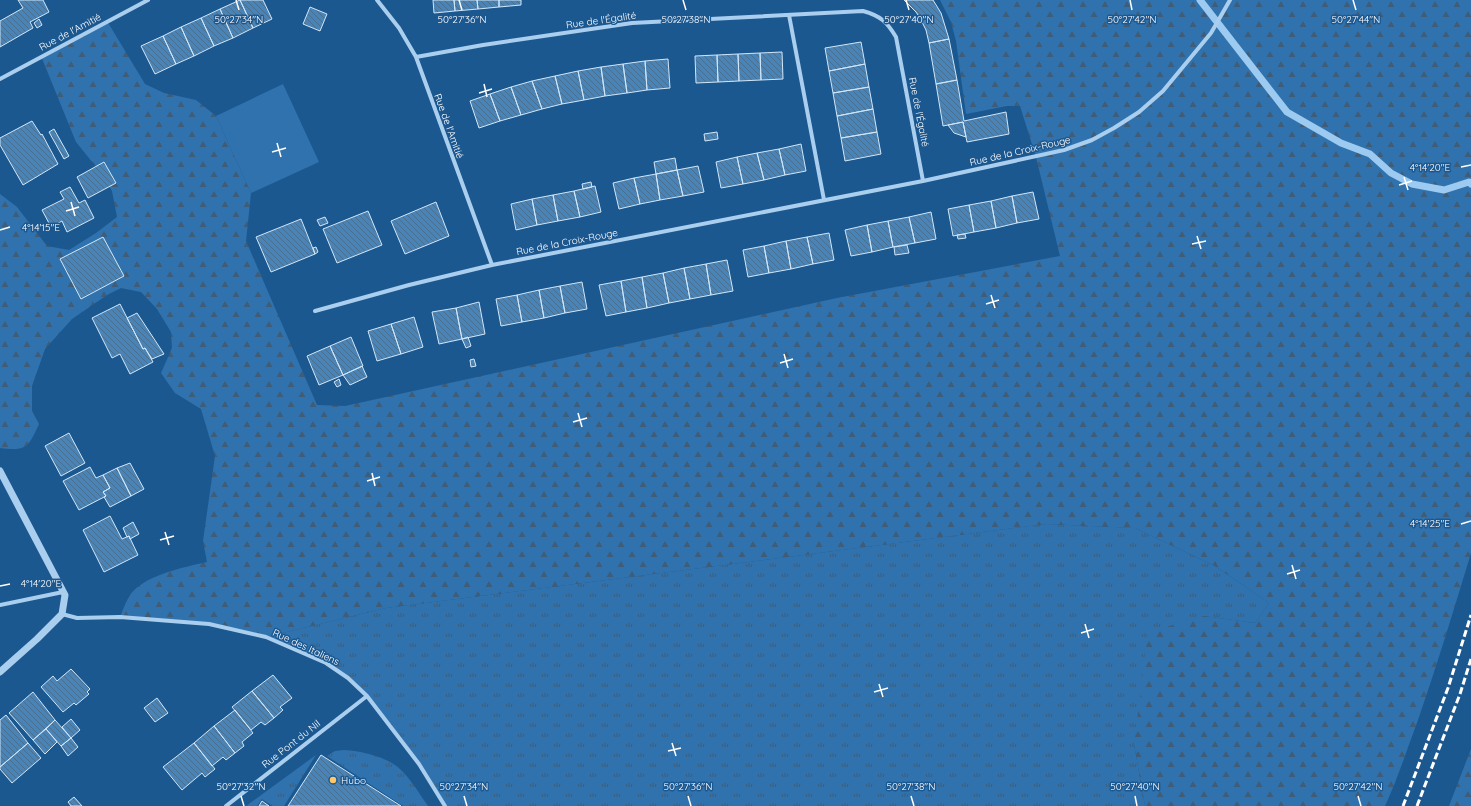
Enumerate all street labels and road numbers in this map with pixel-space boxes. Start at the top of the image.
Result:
street label: Rue de l'Égalité [565,9,637,31]
street label: Rue de l'Amitié [37,10,103,54]
street label: Rue de l'Égalité [906,76,932,148]
street label: Rue de l'Amitié [431,92,467,161]
street label: Rue de la Croix-Rouge [968,133,1072,169]
street label: Rue de la Croix-Rouge [515,226,619,258]
street label: Rue des Italiens [270,626,342,668]
street label: Rue Pont du Nil [259,717,323,771]

